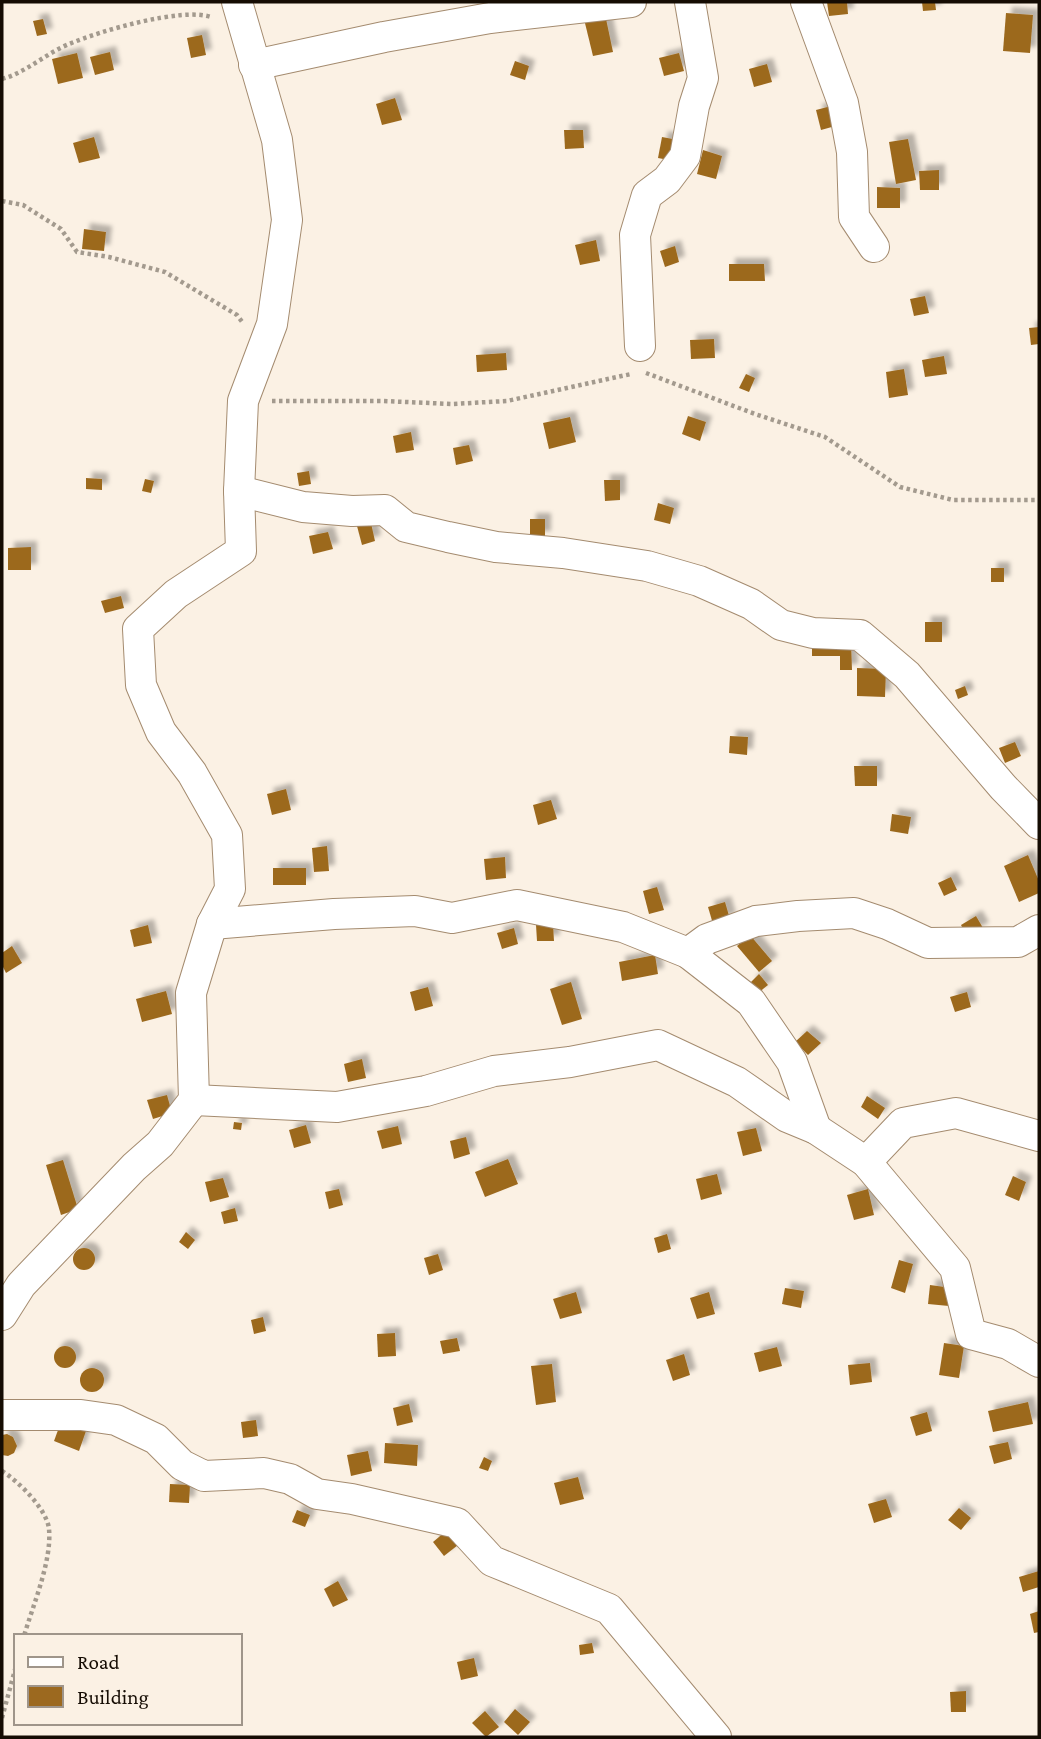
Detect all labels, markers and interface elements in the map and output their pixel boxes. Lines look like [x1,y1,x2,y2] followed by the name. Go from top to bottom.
[14,1634,242,1725] legend
[77,1650,120,1674] text: Road
[77,1685,149,1709] text: Building

